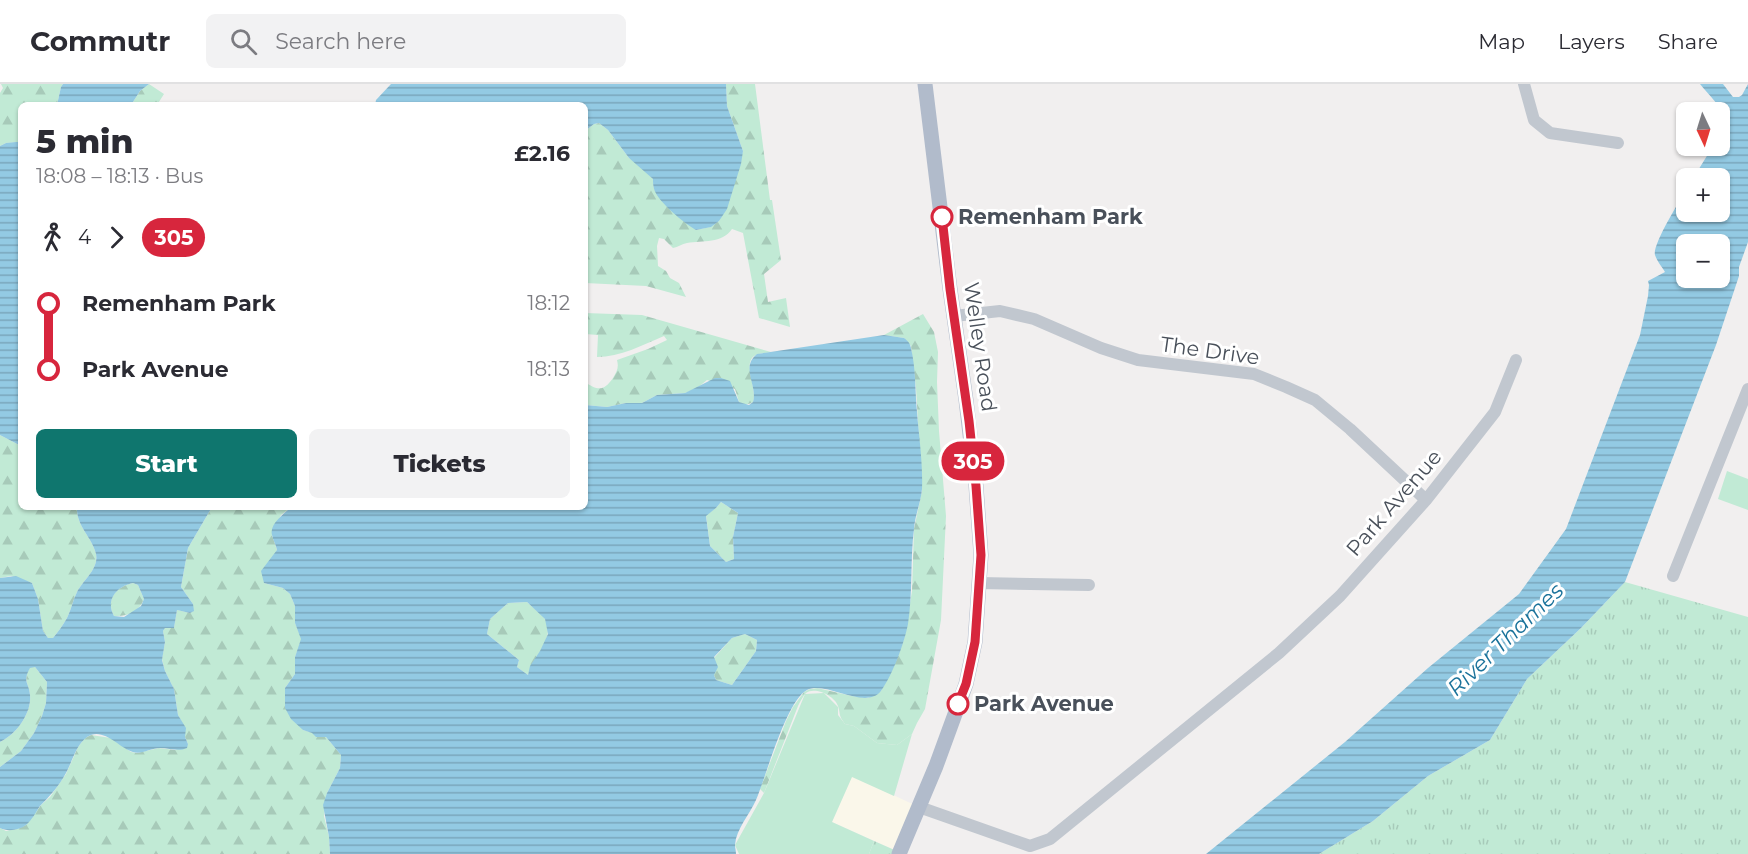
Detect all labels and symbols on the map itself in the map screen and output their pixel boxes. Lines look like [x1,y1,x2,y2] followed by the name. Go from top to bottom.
[1676,102,1730,156] north arrow
[958,204,1143,229] place label: Remenham Park
[931,206,953,228] marker: Remenham Park
[959,281,1002,413] street label: Welley Road
[1159,331,1261,370] street label: The Drive
[938,442,1008,481] line badge: 305
[1341,444,1447,561] street label: Park Avenue
[1442,577,1569,702] water label: River Thames
[974,691,1114,716] place label: Park Avenue
[947,693,969,715] marker: Park Avenue

